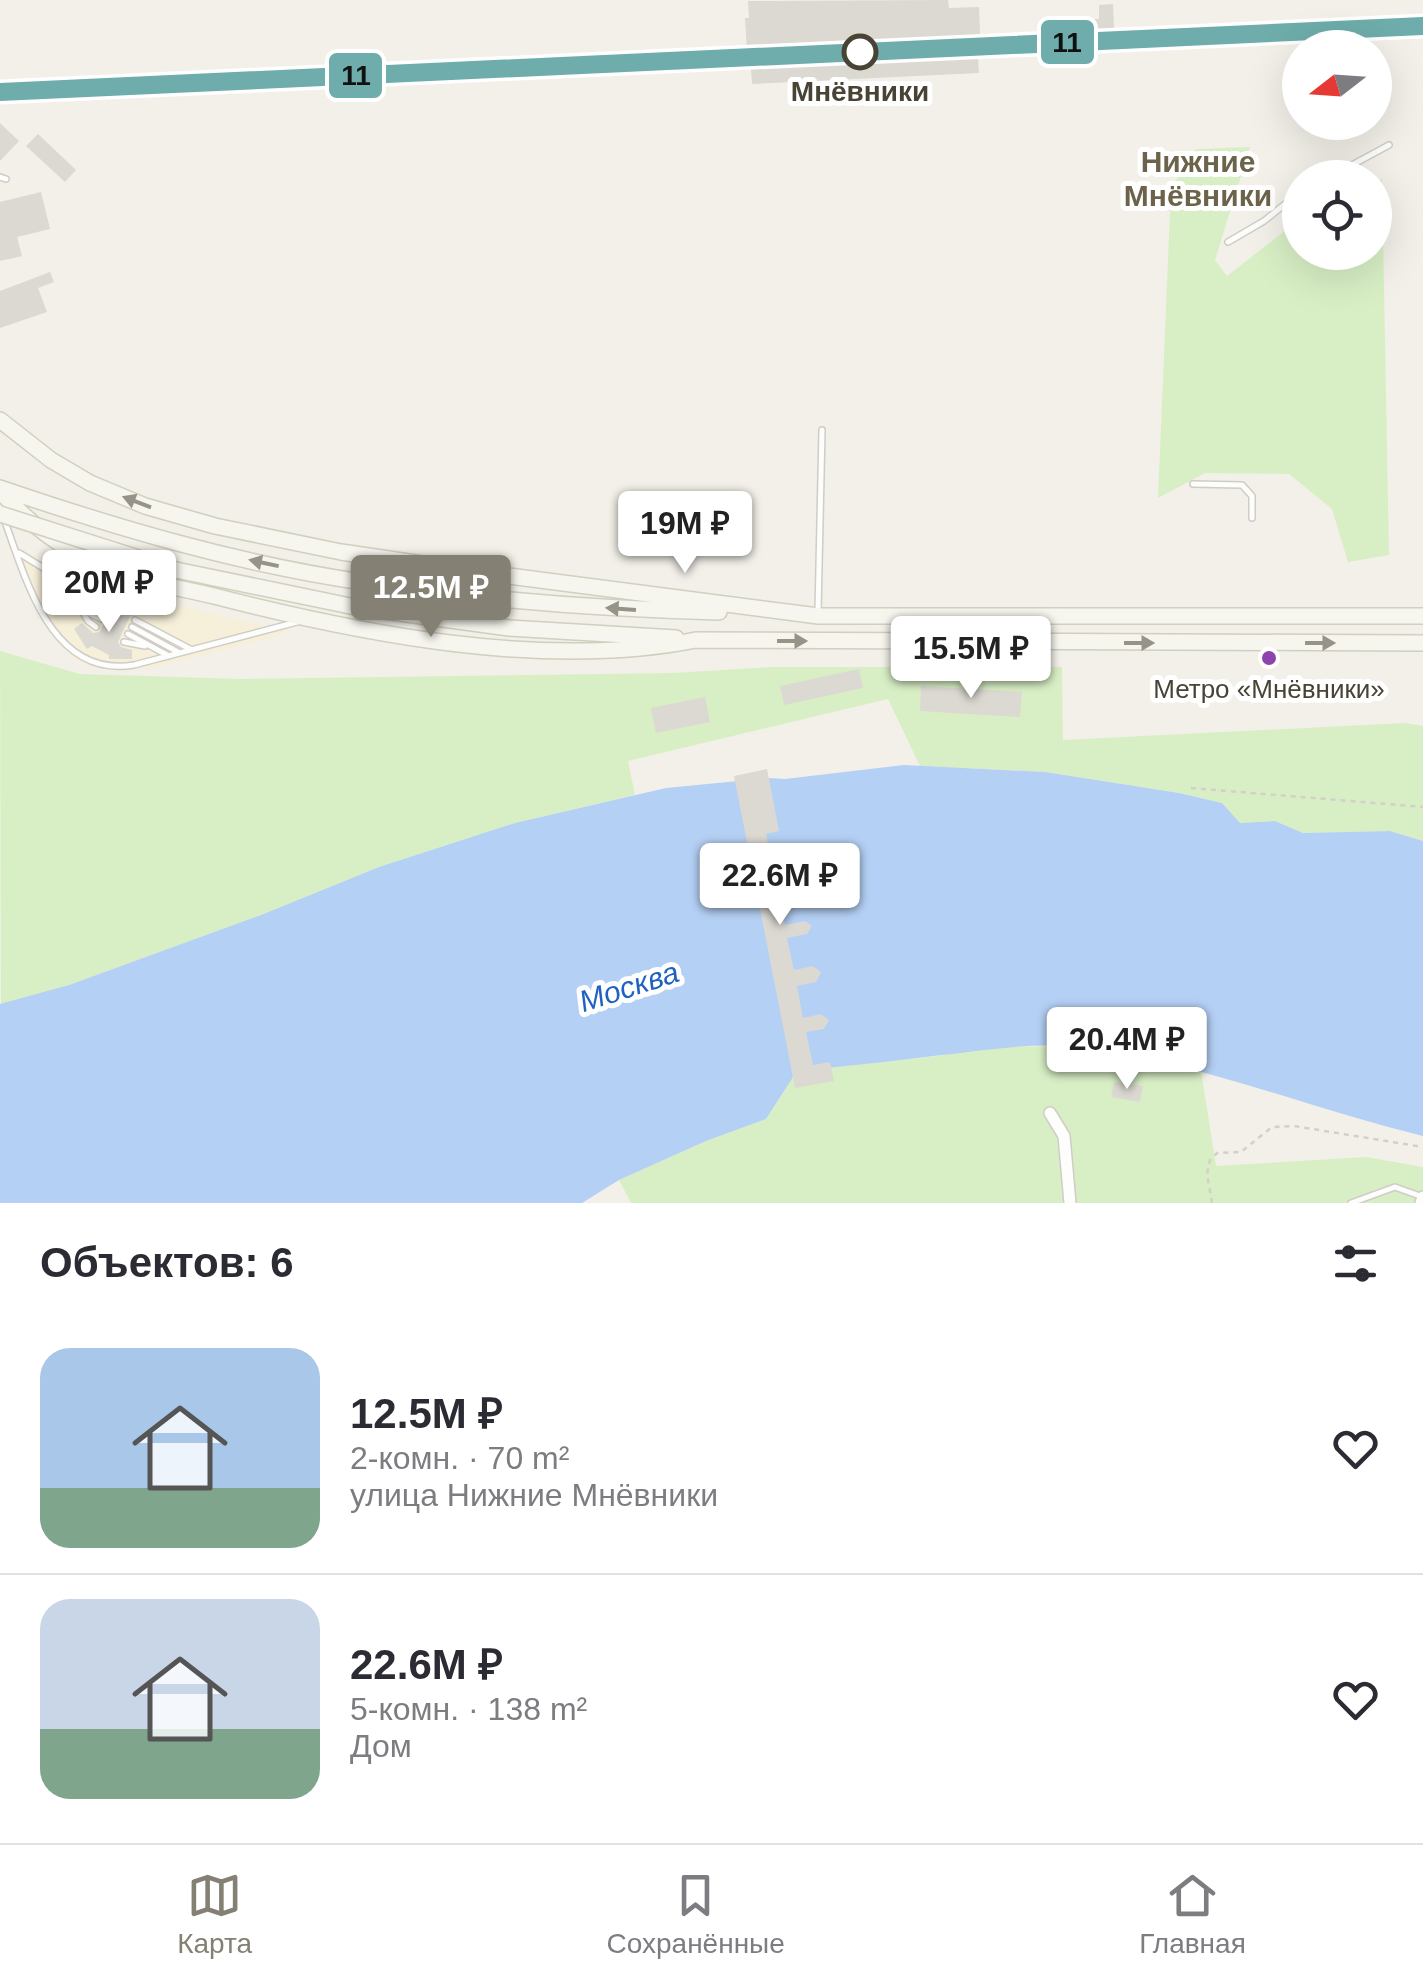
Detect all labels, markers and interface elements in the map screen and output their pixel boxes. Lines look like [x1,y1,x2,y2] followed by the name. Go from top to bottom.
[1039,18,1096,66] line badge: 11
[1052,27,1082,58] text: 11
[1282,30,1392,140] north arrow
[1282,30,1392,270] map controls
[843,35,877,69] marker: Мнёвники
[327,51,384,100] line badge: 11
[341,60,371,91] text: 11
[791,76,929,107] place label: Мнёвники
[1124,145,1272,212] district label: Нижние Мнёвники
[1282,160,1392,270] button: locate
[615,491,755,576] pin: 19M ₽
[121,493,151,509] one-way arrow
[640,505,730,541] text: 19M ₽
[39,550,179,635] pin: 20M ₽
[248,554,279,570] one-way arrow
[339,555,523,640] pin: 12.5M ₽
[64,564,154,600] text: 20M ₽
[373,569,489,605] text: 12.5M ₽
[604,601,636,617] one-way arrow
[879,616,1063,701] pin: 15.5M ₽
[913,630,1029,666] text: 15.5M ₽
[777,633,809,649] one-way arrow
[1123,635,1155,651] one-way arrow
[1304,635,1336,651] one-way arrow
[1259,648,1279,668] marker: Метро «Мнёвники»
[1153,674,1385,704] place label: Метро «Мнёвники»
[688,843,872,928] pin: 22.6M ₽
[722,857,838,893] text: 22.6M ₽
[575,955,683,1018] water label: Москва
[1035,1007,1219,1092] pin: 20.4M ₽
[1069,1021,1185,1057] text: 20.4M ₽
[1328,1236,1383,1291] icon: filters
[40,1239,294,1286] text: Объектов: 6
[120,1388,240,1508] icon: home
[350,1390,503,1437] text: 12.5M ₽
[1328,1421,1383,1476] icon: heart
[350,1440,569,1476] text: 2-комн. · 70 m²
[350,1477,718,1513] text: улица Нижние Мнёвники
[120,1639,240,1759] icon: home
[350,1641,503,1688] text: 22.6M ₽
[1328,1672,1383,1727] icon: heart
[350,1691,587,1727] text: 5-комн. · 138 m²
[350,1728,412,1764] text: Дом
[177,1868,252,1960] tab: Карта
[607,1868,785,1960] tab: Сохранённые
[1139,1868,1246,1960] tab: Главная

